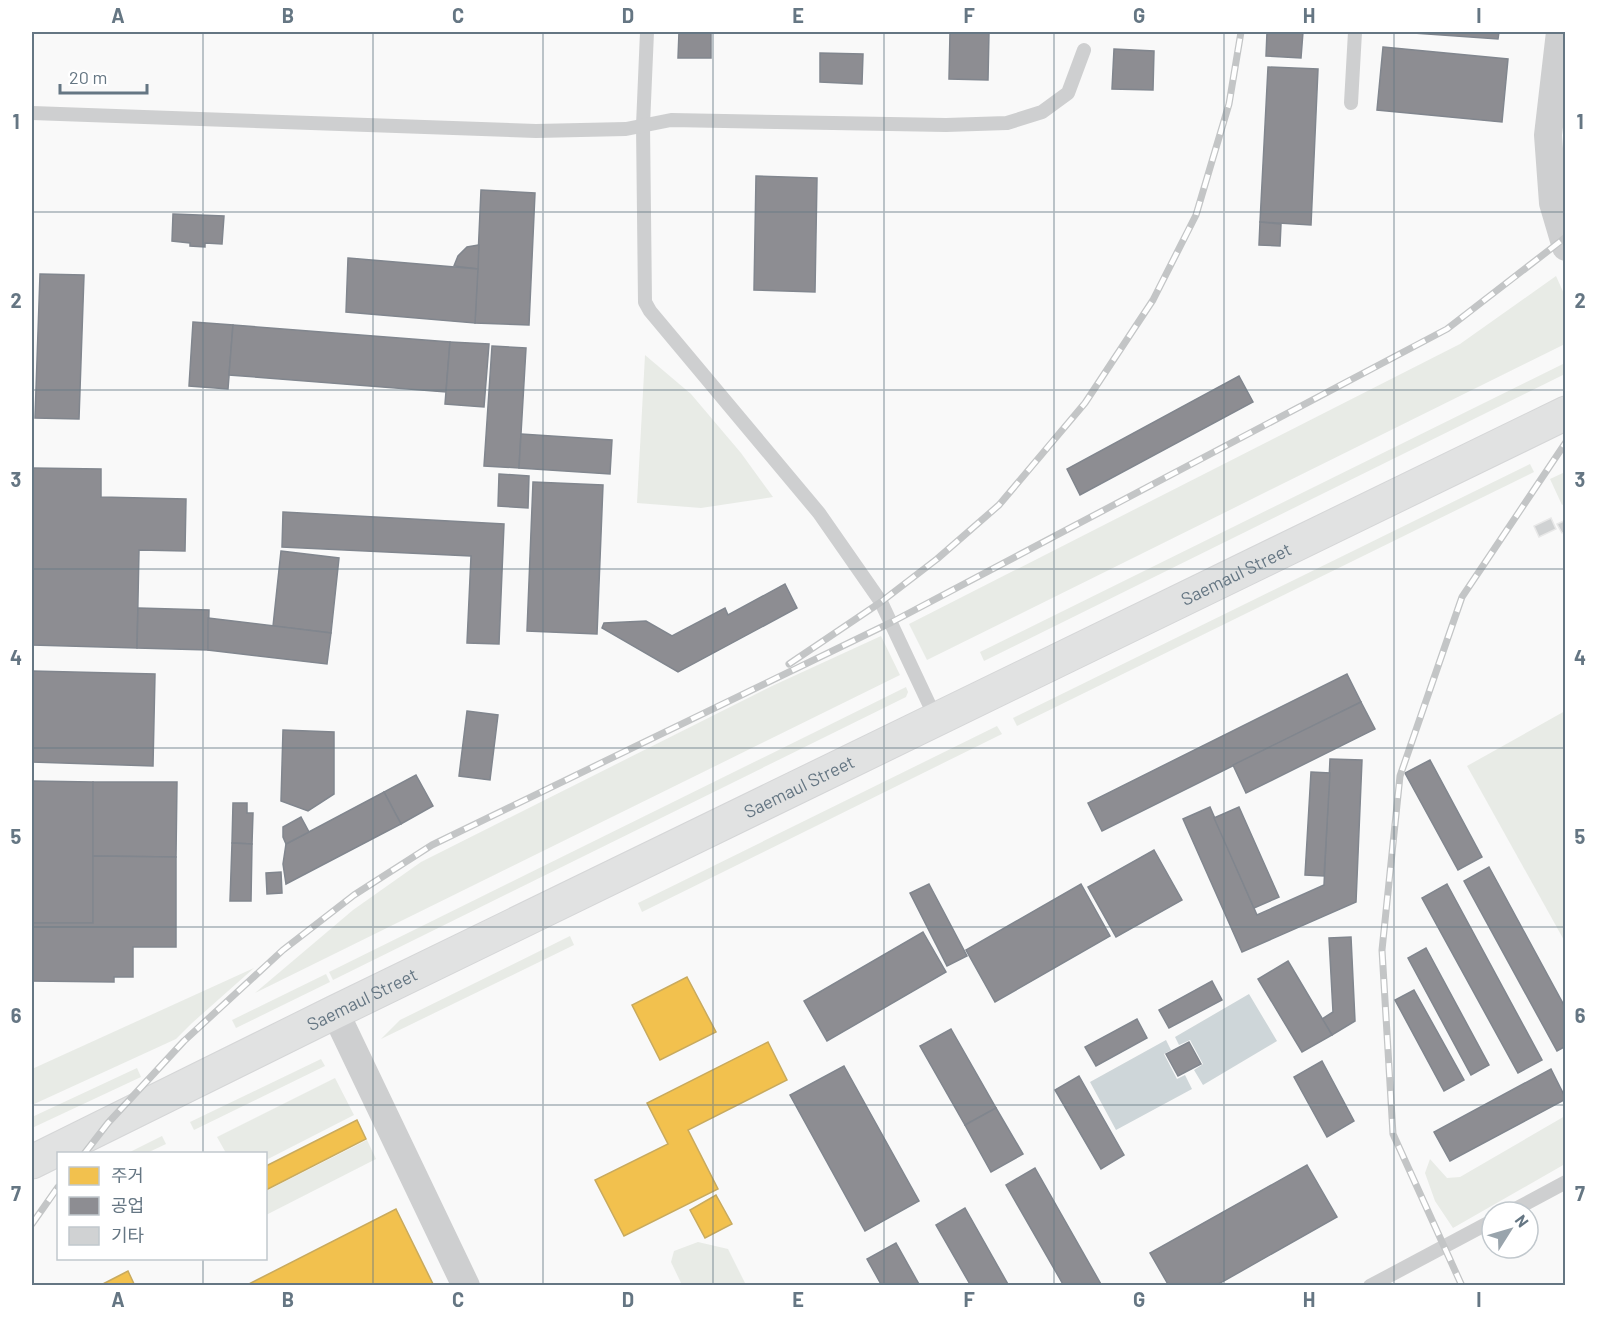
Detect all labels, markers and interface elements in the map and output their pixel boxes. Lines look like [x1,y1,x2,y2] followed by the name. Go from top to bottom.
[111,3,125,27] text: A
[282,3,294,27] text: B
[452,3,464,27] text: C
[622,3,634,27] text: D
[792,3,804,27] text: E
[963,3,975,27] text: F
[1133,3,1145,27] text: G
[1303,3,1315,27] text: H
[1476,3,1482,27] text: I
[60,57,147,95] scale bar
[69,66,107,88] text: 20 m
[12,109,20,133] text: 1
[1576,109,1584,133] text: 1
[10,288,22,312] text: 2
[1574,288,1586,312] text: 2
[11,467,21,491] text: 3
[1575,467,1585,491] text: 3
[1177,537,1295,610] street label: Saemaul Street
[10,645,22,669] text: 4
[1574,645,1586,669] text: 4
[740,750,858,822] street label: Saemaul Street
[11,824,22,848] text: 5
[1575,824,1586,848] text: 5
[303,963,421,1035] street label: Saemaul Street
[11,1003,22,1027] text: 6
[1575,1003,1586,1027] text: 6
[57,1152,267,1260] legend
[111,1164,144,1186] text: 주거
[11,1181,21,1205] text: 7
[1575,1181,1585,1205] text: 7
[111,1194,144,1216] text: 공업
[1480,1200,1540,1260] north arrow
[1512,1211,1533,1231] text: N
[111,1224,145,1246] text: 기타
[111,1287,125,1311] text: A
[282,1287,294,1311] text: B
[452,1287,464,1311] text: C
[622,1287,634,1311] text: D
[792,1287,804,1311] text: E
[963,1287,975,1311] text: F
[1133,1287,1145,1311] text: G
[1303,1287,1315,1311] text: H
[1476,1287,1482,1311] text: I

